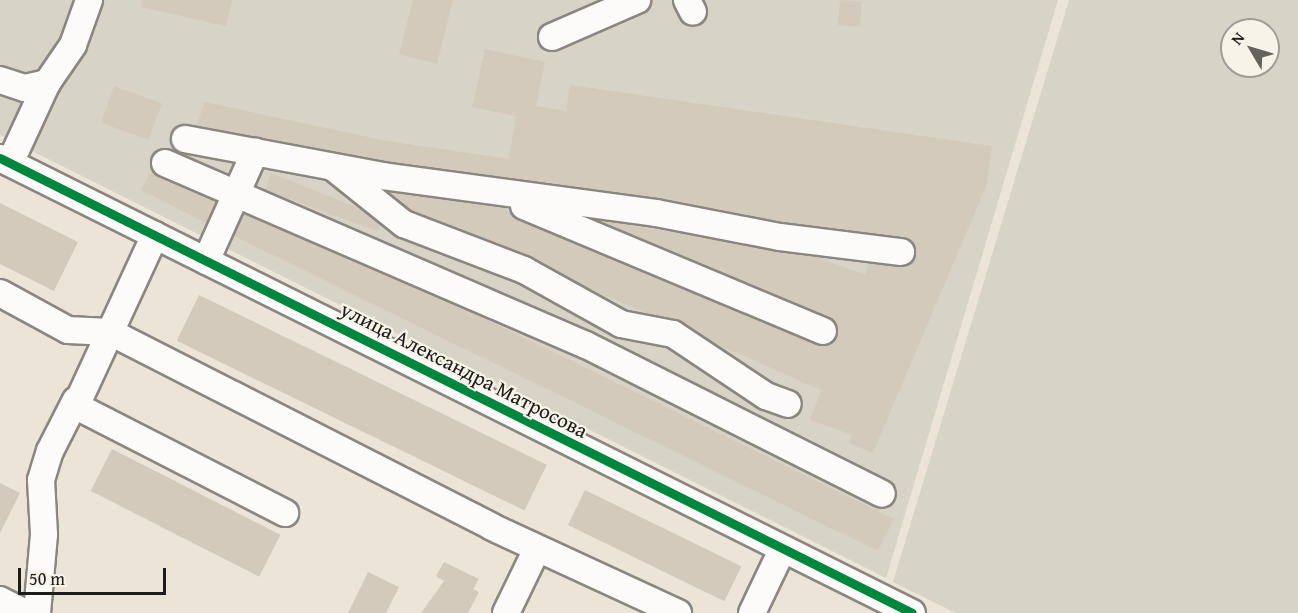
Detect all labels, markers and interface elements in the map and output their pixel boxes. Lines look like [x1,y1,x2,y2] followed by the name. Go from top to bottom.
[1220,18,1280,78] north arrow
[1225,27,1250,50] text: N
[336,297,592,443] street label: улица Александра Матросова
[21,556,170,594] scale bar
[29,565,65,592] text: 50 m

